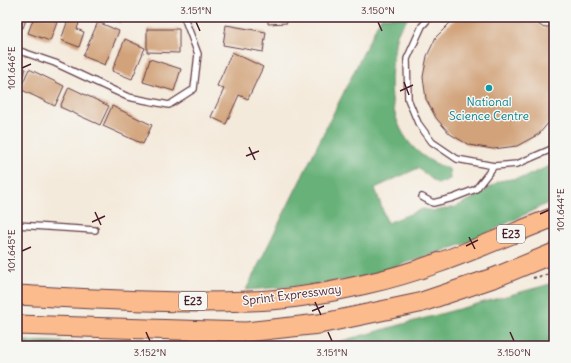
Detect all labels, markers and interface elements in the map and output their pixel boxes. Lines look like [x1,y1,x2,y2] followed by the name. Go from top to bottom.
[180,4,212,17] text: 3.151°N
[361,4,395,17] text: 3.150°N
[5,46,18,90] text: 101.646°E
[484,83,494,93] marker: National Science Centre
[449,94,529,123] place label: National Science Centre
[554,188,567,232] text: 101.644°E
[497,225,525,243] road number: E23
[5,229,18,273] text: 101.645°E
[242,281,342,308] street label: Sprint Expressway
[179,292,207,310] road number: E23
[134,346,166,359] text: 3.152°N
[316,346,348,359] text: 3.151°N
[497,346,531,359] text: 3.150°N

